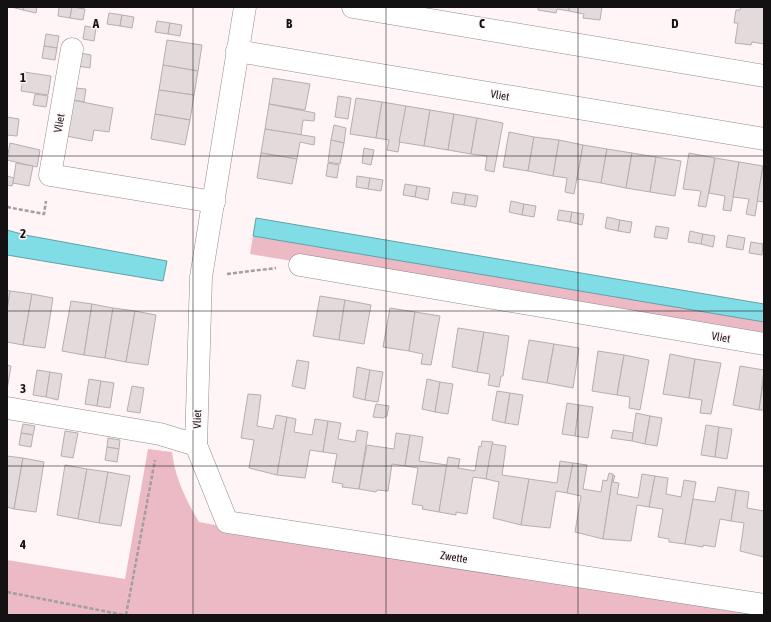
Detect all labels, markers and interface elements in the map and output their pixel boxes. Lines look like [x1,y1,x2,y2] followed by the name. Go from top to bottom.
[92,16,100,31] text: A
[286,16,293,31] text: B
[479,16,485,31] text: C
[671,16,679,31] text: D
[20,70,26,85] text: 1
[490,87,510,103] street label: Vliet
[51,113,67,133] street label: Vliet
[20,226,26,241] text: 2
[711,329,731,345] street label: Vliet
[20,381,26,396] text: 3
[191,409,203,429] street label: Vliet
[19,537,26,552] text: 4
[439,549,469,565] street label: Zwette

